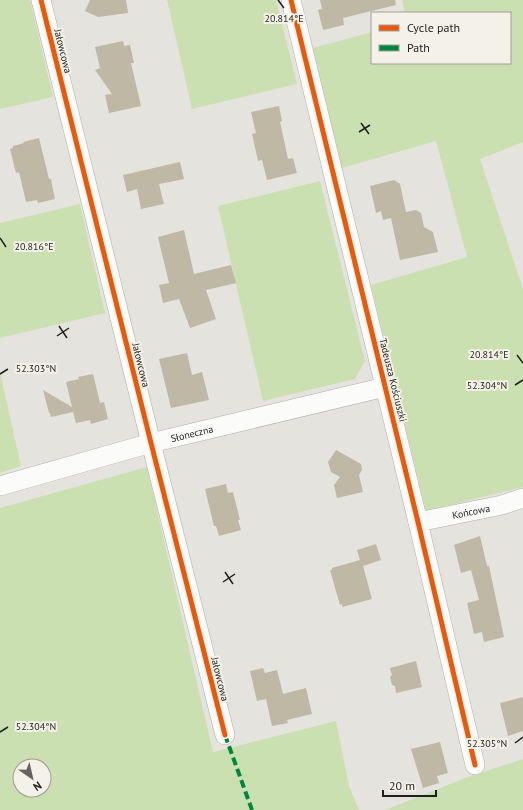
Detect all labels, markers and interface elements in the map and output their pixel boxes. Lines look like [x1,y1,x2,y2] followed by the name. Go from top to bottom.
[265,12,304,25] text: 20.814°E
[371,12,511,64] legend
[407,20,460,35] text: Cycle path
[51,27,75,74] street label: Jałowcowa
[407,40,430,55] text: Path
[15,240,54,253] text: 20.816°E
[376,337,410,423] street label: Tadeusza Kościuszki
[129,341,153,388] street label: Jałowcowa
[470,348,509,361] text: 20.814°E
[16,362,56,375] text: 52.303°N
[467,379,507,392] text: 52.304°N
[169,422,214,445] street label: Słoneczna
[451,501,491,521] street label: Końcowa
[208,655,232,702] street label: Jałowcowa
[16,720,56,733] text: 52.304°N
[467,737,507,750] text: 52.305°N
[12,758,52,798] north arrow
[383,772,436,798] scale bar
[31,778,45,794] text: N
[389,778,415,793] text: 20 m

